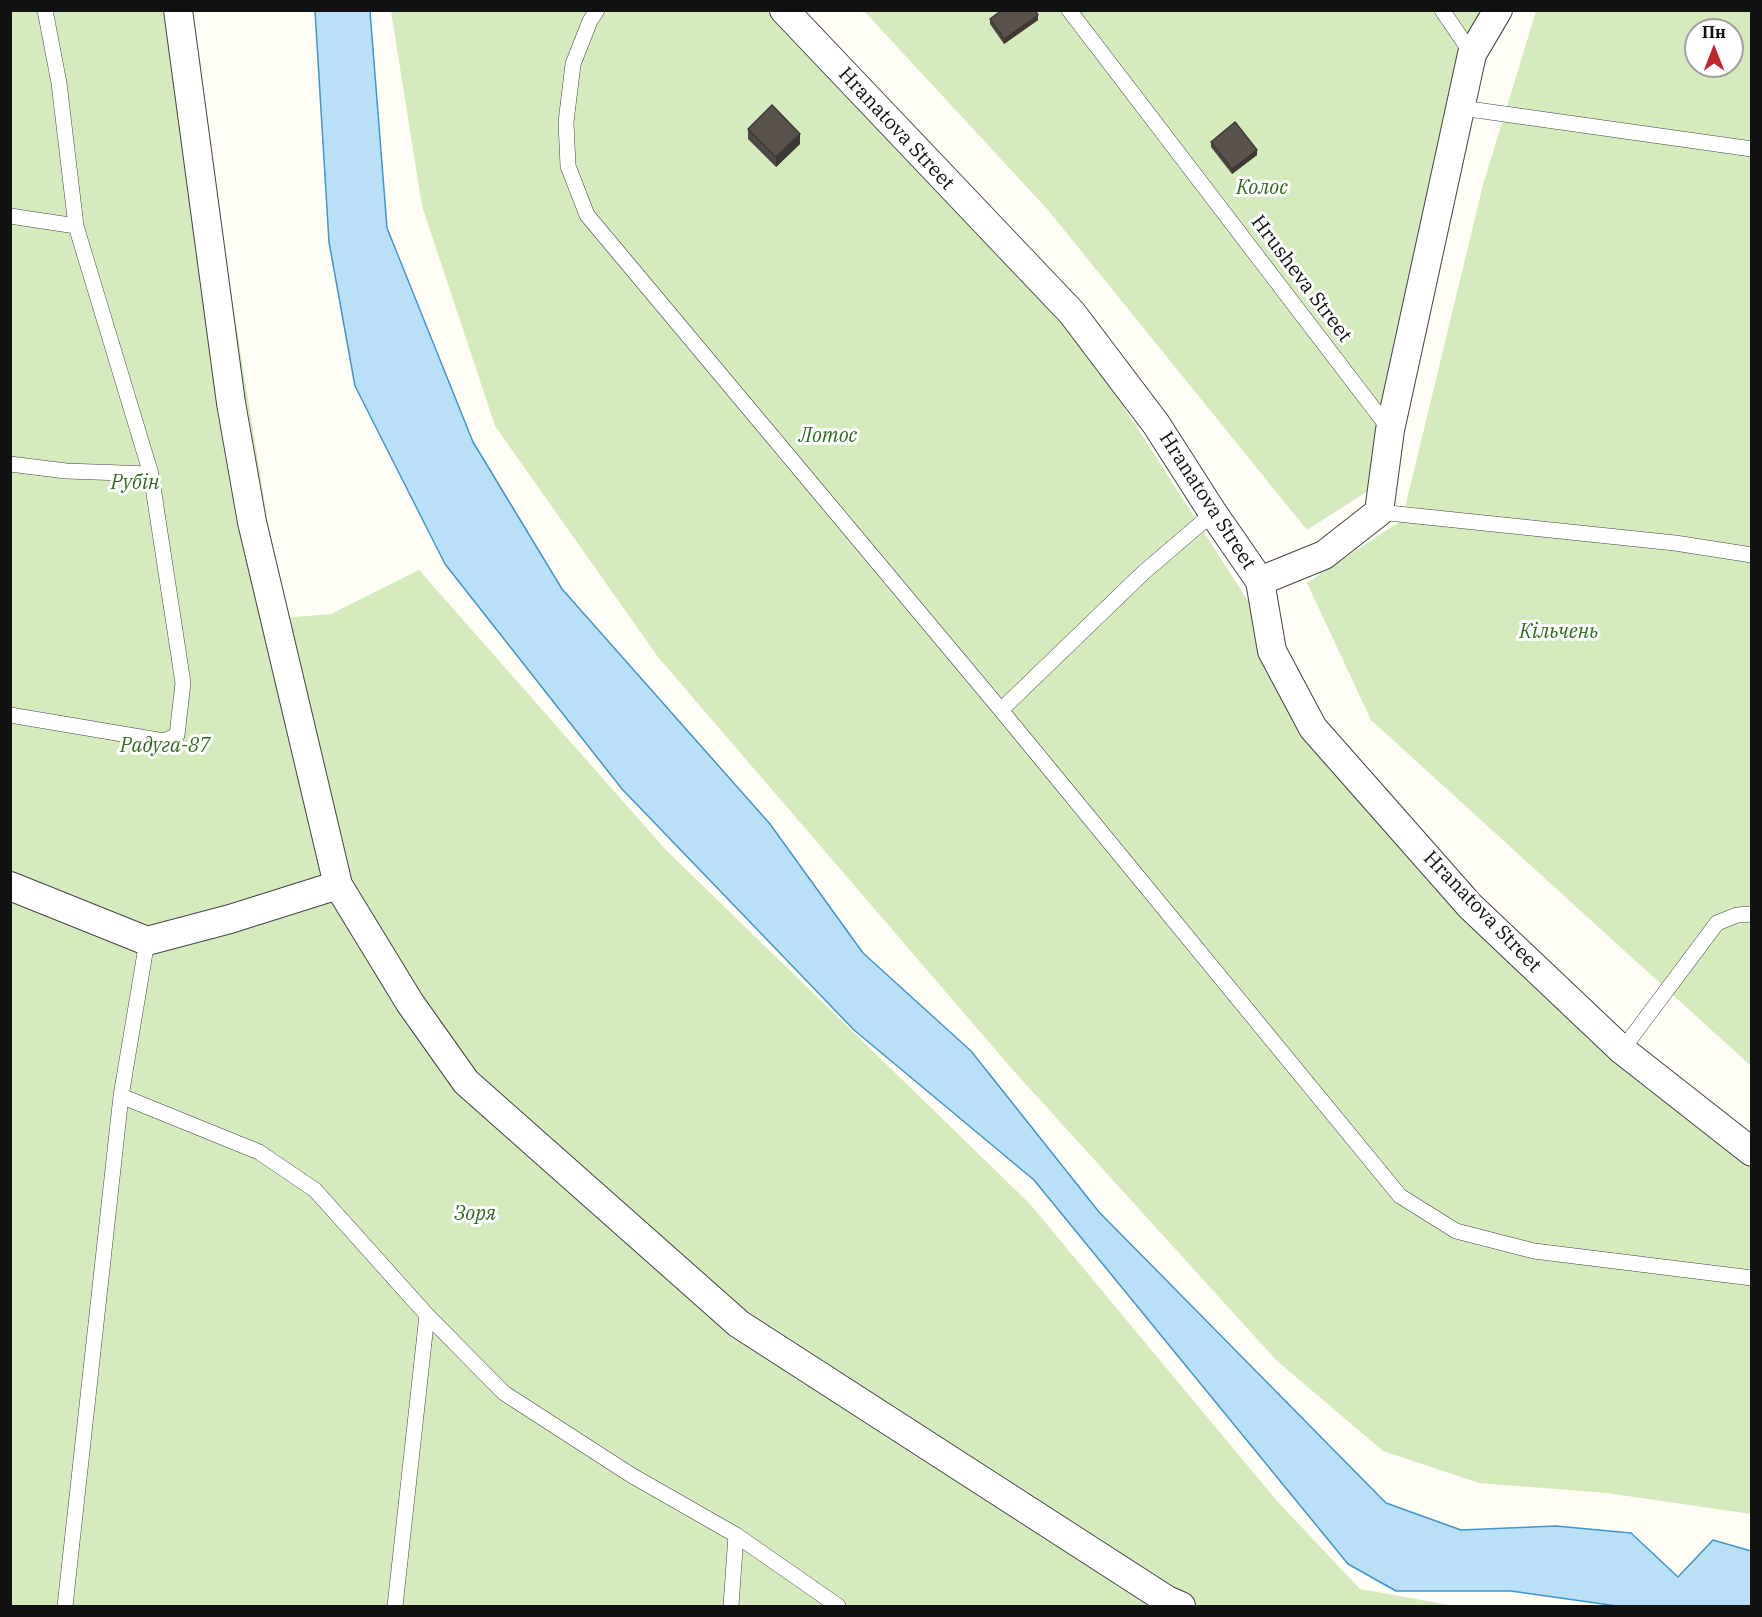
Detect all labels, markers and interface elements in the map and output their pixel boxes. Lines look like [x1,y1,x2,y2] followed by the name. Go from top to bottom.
[1684,18,1744,78] north arrow
[1702,22,1726,42] text: Пн
[833,63,959,195] street label: Hranatova Street
[1236,176,1288,200] park label: Колос
[1246,211,1356,347] street label: Hrusheva Street
[799,424,857,448] park label: Лотос
[1154,428,1260,574] street label: Hranatova Street
[111,471,159,495] park label: Рубін
[1519,620,1599,644] park label: Кільчень
[120,734,210,758] park label: Радуга-87
[1418,846,1546,978] street label: Hranatova Street
[454,1202,496,1226] park label: Зоря

